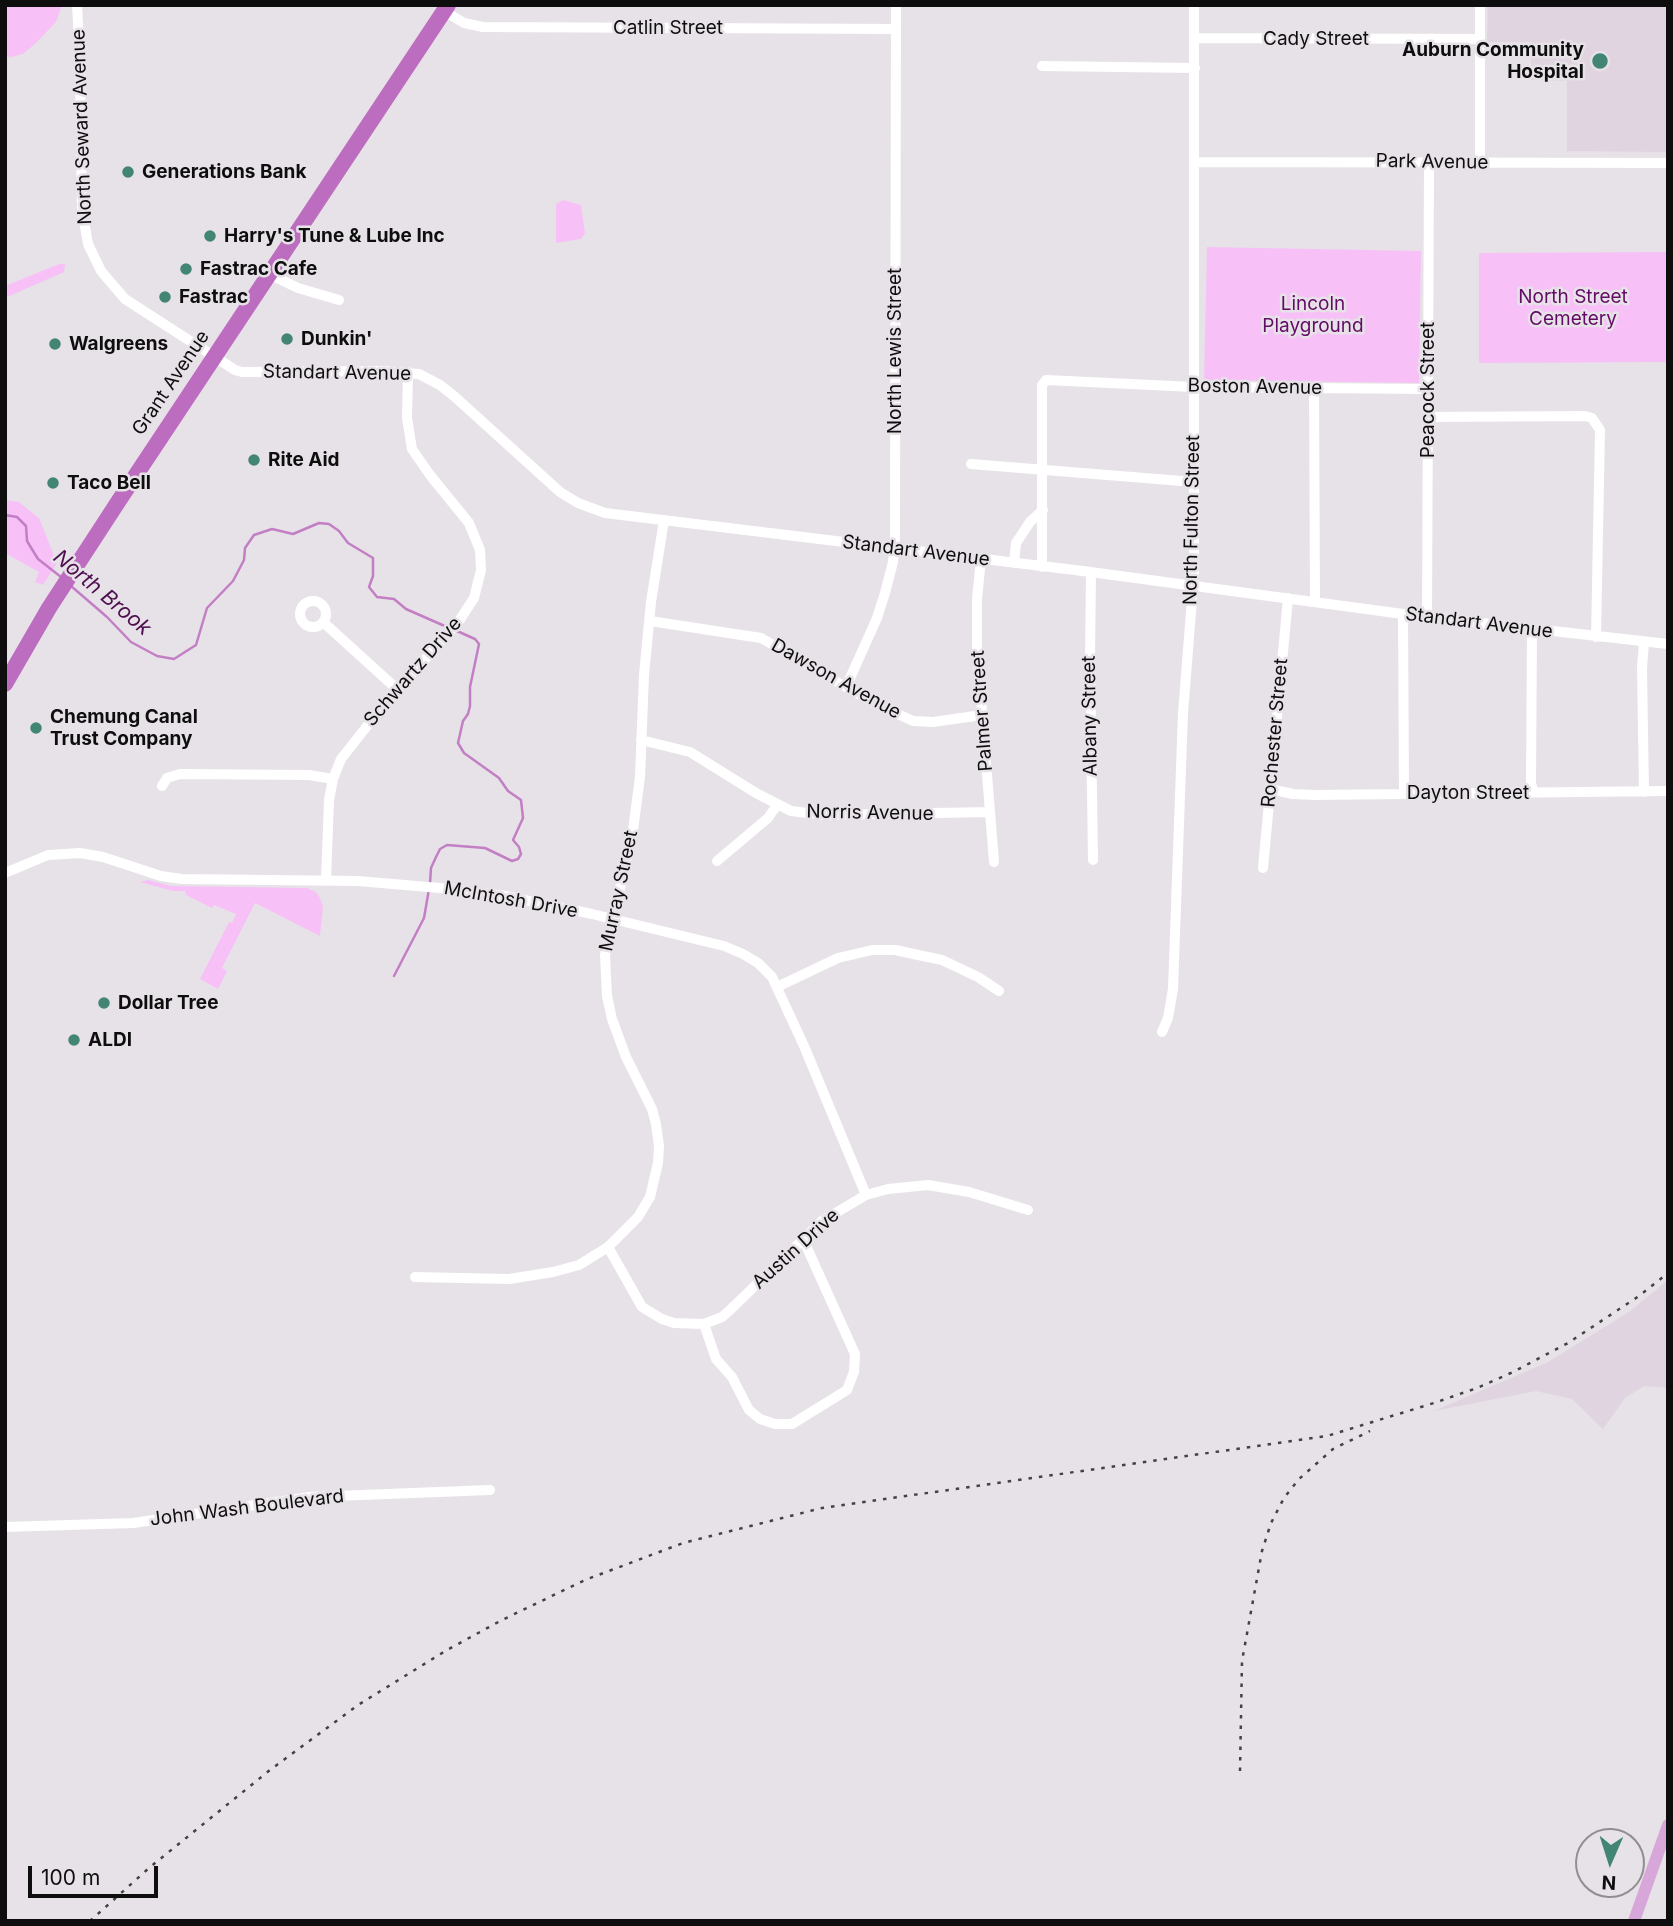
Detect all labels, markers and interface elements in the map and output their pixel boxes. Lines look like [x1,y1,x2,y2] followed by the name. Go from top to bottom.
[613,17,723,39] street label: Catlin Street
[1263,28,1369,50] street label: Cady Street
[67,29,97,225] street label: North Seward Avenue
[1402,39,1584,83] place label: Auburn Community Hospital
[1590,51,1610,71] marker: Auburn Community Hospital
[1375,150,1489,174] street label: Park Avenue
[142,161,306,183] place label: Generations Bank
[120,164,136,180] marker: Generations Bank
[224,225,445,247] place label: Harry's Tune & Lube Inc
[202,228,218,244] marker: Harry's Tune & Lube Inc
[200,258,317,280] place label: Fastrac Cafe
[178,261,194,277] marker: Fastrac Cafe
[884,268,906,434] street label: North Lewis Street
[179,286,248,308] place label: Fastrac
[1518,286,1628,330] park label: North Street Cemetery
[157,289,173,305] marker: Fastrac
[1262,293,1364,337] park label: Lincoln Playground
[1417,322,1439,458] street label: Peacock Street
[128,326,214,440] street label: Grant Avenue
[301,328,372,350] place label: Dunkin'
[279,331,295,347] marker: Dunkin'
[69,333,168,355] place label: Walgreens
[47,336,63,352] marker: Walgreens
[263,360,411,386] street label: Standart Avenue
[1188,374,1322,400] street label: Boston Avenue
[1179,435,1205,605] street label: North Fulton Street
[268,449,340,471] place label: Rite Aid
[246,452,262,468] marker: Rite Aid
[67,472,151,494] place label: Taco Bell
[45,475,61,491] marker: Taco Bell
[841,531,991,571] street label: Standart Avenue
[48,545,156,641] water label: North Brook
[1404,603,1554,643] street label: Standart Avenue
[359,613,467,731] street label: Schwartz Drive
[767,634,905,724] street label: Dawson Avenue
[966,650,998,772] street label: Palmer Street
[1078,655,1102,777] street label: Albany Street
[1257,657,1293,809] street label: Rochester Street
[50,706,198,750] place label: Chemung Canal Trust Company
[28,720,44,736] marker: Chemung Canal Trust Company
[1407,782,1529,804] street label: Dayton Street
[806,800,934,826] street label: Norris Avenue
[595,828,643,954] street label: Murray Street
[442,877,580,923] street label: McIntosh Drive
[118,992,218,1014] place label: Dollar Tree
[96,995,112,1011] marker: Dollar Tree
[88,1029,132,1051] place label: ALDI
[66,1032,82,1048] marker: ALDI
[748,1204,844,1294] street label: Austin Drive
[149,1485,345,1531] street label: John Wash Boulevard
[1575,1828,1645,1898] north arrow
[32,1853,161,1897] scale bar
[41,1865,100,1890] text: 100 m
[1601,1871,1617,1894] text: N

